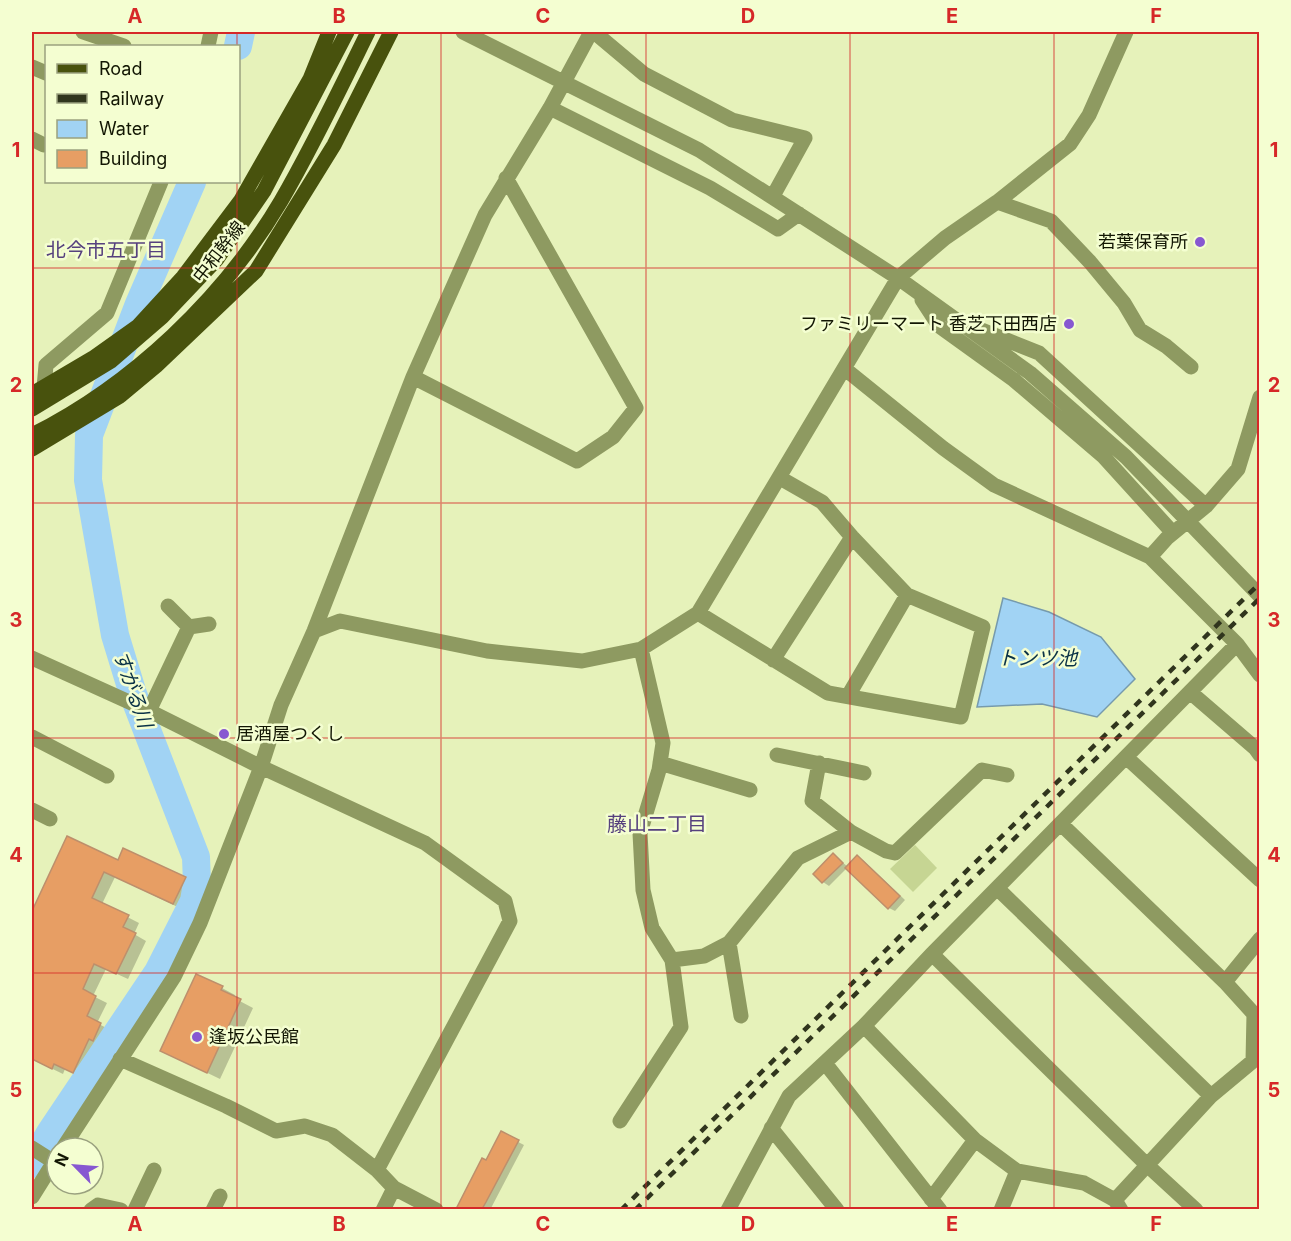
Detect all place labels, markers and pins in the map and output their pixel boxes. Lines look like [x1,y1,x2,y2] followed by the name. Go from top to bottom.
[1098,231,1188,252] place label: 若葉保育所
[1193,235,1207,249] marker: 若葉保育所
[800,313,1057,334] place label: ファミリーマート 香芝下田西店
[1062,317,1076,331] marker: ファミリーマート 香芝下田西店
[236,723,344,744] place label: 居酒屋つくし
[217,727,231,741] marker: 居酒屋つくし
[209,1026,299,1047] place label: 逢坂公民館
[190,1030,204,1044] marker: 逢坂公民館

